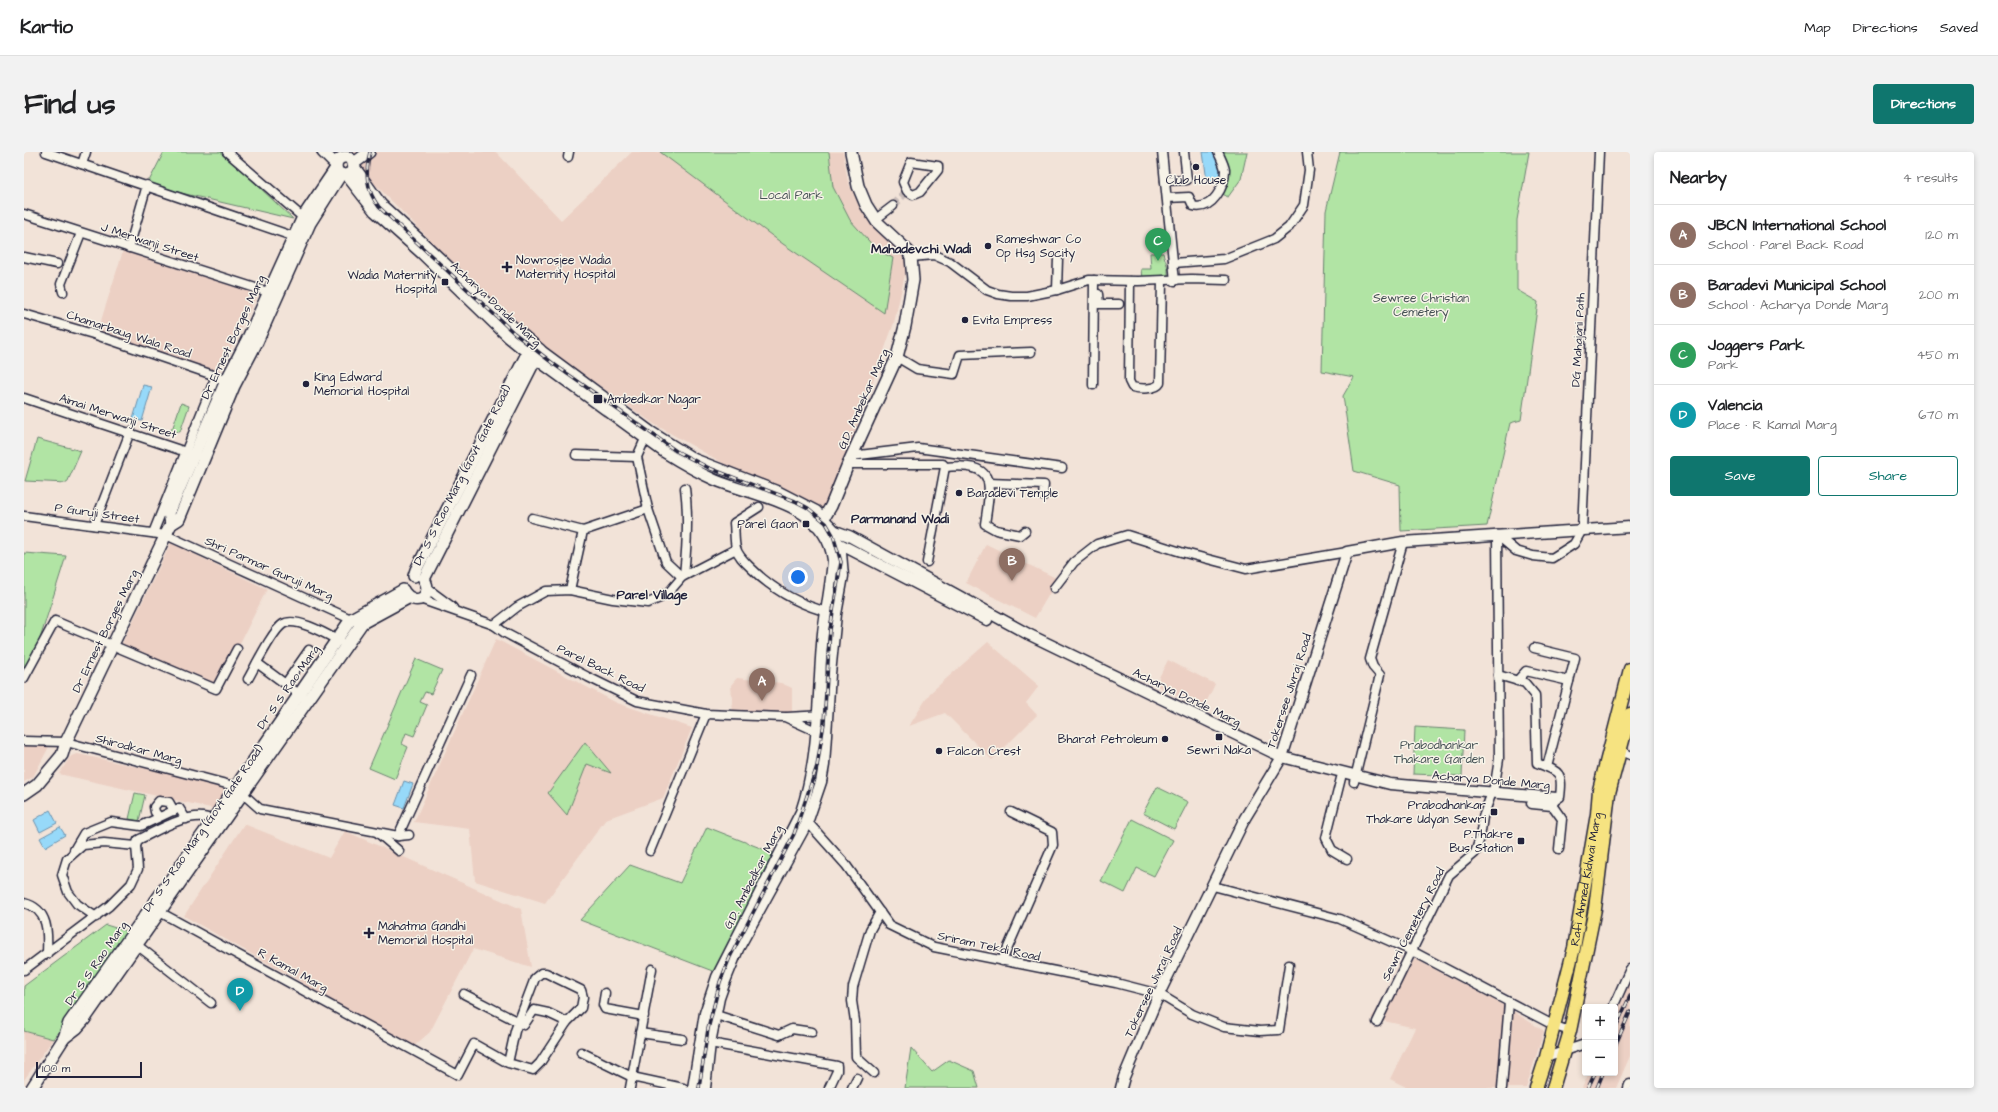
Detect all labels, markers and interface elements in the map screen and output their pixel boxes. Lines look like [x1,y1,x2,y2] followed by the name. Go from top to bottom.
[20,14,73,41] text: Kartio
[1804,18,1831,38] text: Map
[1853,18,1918,38] text: Directions
[1940,18,1978,38] text: Saved
[1873,84,1974,124] button: Directions
[24,85,115,124] text: Find us
[1191,162,1201,172] marker: Club House
[1670,166,1727,190] text: Nearby
[1903,169,1958,187] text: 4 results
[1166,172,1227,189] place label: Club House
[759,187,823,204] park label: Local Park
[1708,215,1886,236] text: JBCN International School
[99,219,201,266] street label: J Merwanji Street
[1679,226,1687,244] text: A
[1925,226,1958,244] text: 120 m
[1145,228,1171,261] pin: C
[996,231,1081,263] place label: Rameshwar Co Op Hsg Socity
[1708,236,1863,254] text: School · Parel Back Road
[871,240,972,258] district label: Mahadevchi Wadi
[983,241,993,251] marker: Rameshwar Co Op Hsg Socity
[516,252,616,284] place label: Nowrosjee Wadia Maternity Hospital
[446,258,545,352] street label: Acharya Donde Marg
[501,261,513,273] marker: Nowrosjee Wadia Maternity Hospital
[347,267,437,298] place label: Wadia Maternity Hospital
[197,272,271,403] street label: Dr Ernest Borges Marg
[1708,275,1886,296] text: Baradevi Municipal School
[440,277,450,287] marker: Wadia Maternity Hospital
[1678,286,1688,304] text: B
[1919,286,1958,304] text: 200 m
[1373,290,1469,322] park label: Sewree Christian Cemetery
[1568,292,1589,388] street label: DG Mahajani Path
[1708,296,1888,314] text: School · Acharya Donde Marg
[64,306,193,364] street label: Chamarbaug Wala Road
[973,312,1052,329] place label: Evita Empress
[960,315,970,325] marker: Evita Empress
[1708,335,1804,356] text: Joggers Park
[834,346,894,453] street label: G.D. Ambekar Marg
[1678,346,1688,364] text: C
[1916,346,1958,364] text: 450 m
[1708,356,1738,374] text: Park
[314,369,409,400] place label: King Edward Memorial Hospital
[301,379,311,389] marker: King Edward Memorial Hospital
[409,382,517,569] street label: Dr S S Rao Marg (Govt Gate Road)
[57,390,179,443] street label: Aimai Merwanji Street
[607,391,701,409] place label: Ambedkar Nagar
[592,393,604,405] marker: Ambedkar Nagar
[1708,395,1762,416] text: Valencia
[1679,406,1687,424] text: D
[1918,406,1958,424] text: 670 m
[1708,416,1837,434] text: Place · R Kamal Marg
[1670,456,1810,496] button: Save
[1818,456,1958,496] button: Share
[967,485,1059,502] place label: Baradevi Temple
[954,488,964,498] marker: Baradevi Temple
[53,499,141,528] street label: P Guruji Street
[851,510,950,528] district label: Parmanand Wadi
[737,516,798,533] place label: Parel Gaon
[801,519,811,529] marker: Parel Gaon
[202,532,336,605] street label: Shri Parmar Guruji Marg
[999,548,1025,581] pin: B
[68,567,144,696] street label: Dr Ernest Borges Marg
[788,567,808,587] your location
[617,586,687,606] district label: Parel Village
[1263,631,1316,751] street label: Tokersee Jivraj Road
[554,640,647,697] street label: Parel Back Road
[253,642,325,733] street label: Dr S S Rao Marg
[1129,664,1244,732] street label: Acharya Donde Marg
[749,668,775,701] pin: A
[94,730,184,770] street label: Shirodkar Marg
[1058,731,1158,748] place label: Bharat Petroleum
[1214,732,1224,742] marker: Sewri Naka
[1160,734,1170,744] marker: Bharat Petroleum
[1394,737,1484,768] park label: Prabodhankar Thakare Garden
[139,741,269,916] street label: Dr S S Rao Marg (Govt Gate Road)
[1187,742,1251,759] place label: Sewri Naka
[947,743,1021,760] place label: Falcon Crest
[934,746,944,756] marker: Falcon Crest
[1431,767,1551,795] street label: Acharya Donde Marg
[1366,797,1486,829] place label: Prabodhankar Thakare Udyan Sewri
[1489,807,1499,817] marker: Prabodhankar Thakare Udyan Sewri
[1566,811,1607,947] street label: Rafi Ahmed Kidwai Marg
[720,822,788,933] street label: G.D. Ambedkar Marg
[1449,826,1513,857] place label: P.Thakre Bus Station
[1516,836,1526,846] marker: P.Thakre Bus Station
[1378,865,1450,984] street label: Sewri Cemetery Road
[61,918,133,1009] street label: Dr S S Rao Marg
[378,918,473,949] place label: Mahatma Gandhi Memorial Hospital
[1120,924,1187,1040] street label: Tokersee Jivraj Road
[363,927,375,939] marker: Mahatma Gandhi Memorial Hospital
[936,927,1042,966] street label: Sriram Tekdi Road
[254,944,331,998] street label: R Kamal Marg
[227,978,253,1011] pin: D
[1582,1004,1618,1076] map controls
[1582,1004,1618,1040] button: +
[1582,1040,1618,1076] button: −
[36,1060,142,1079] scale bar
[42,1061,70,1076] text: 100 m

